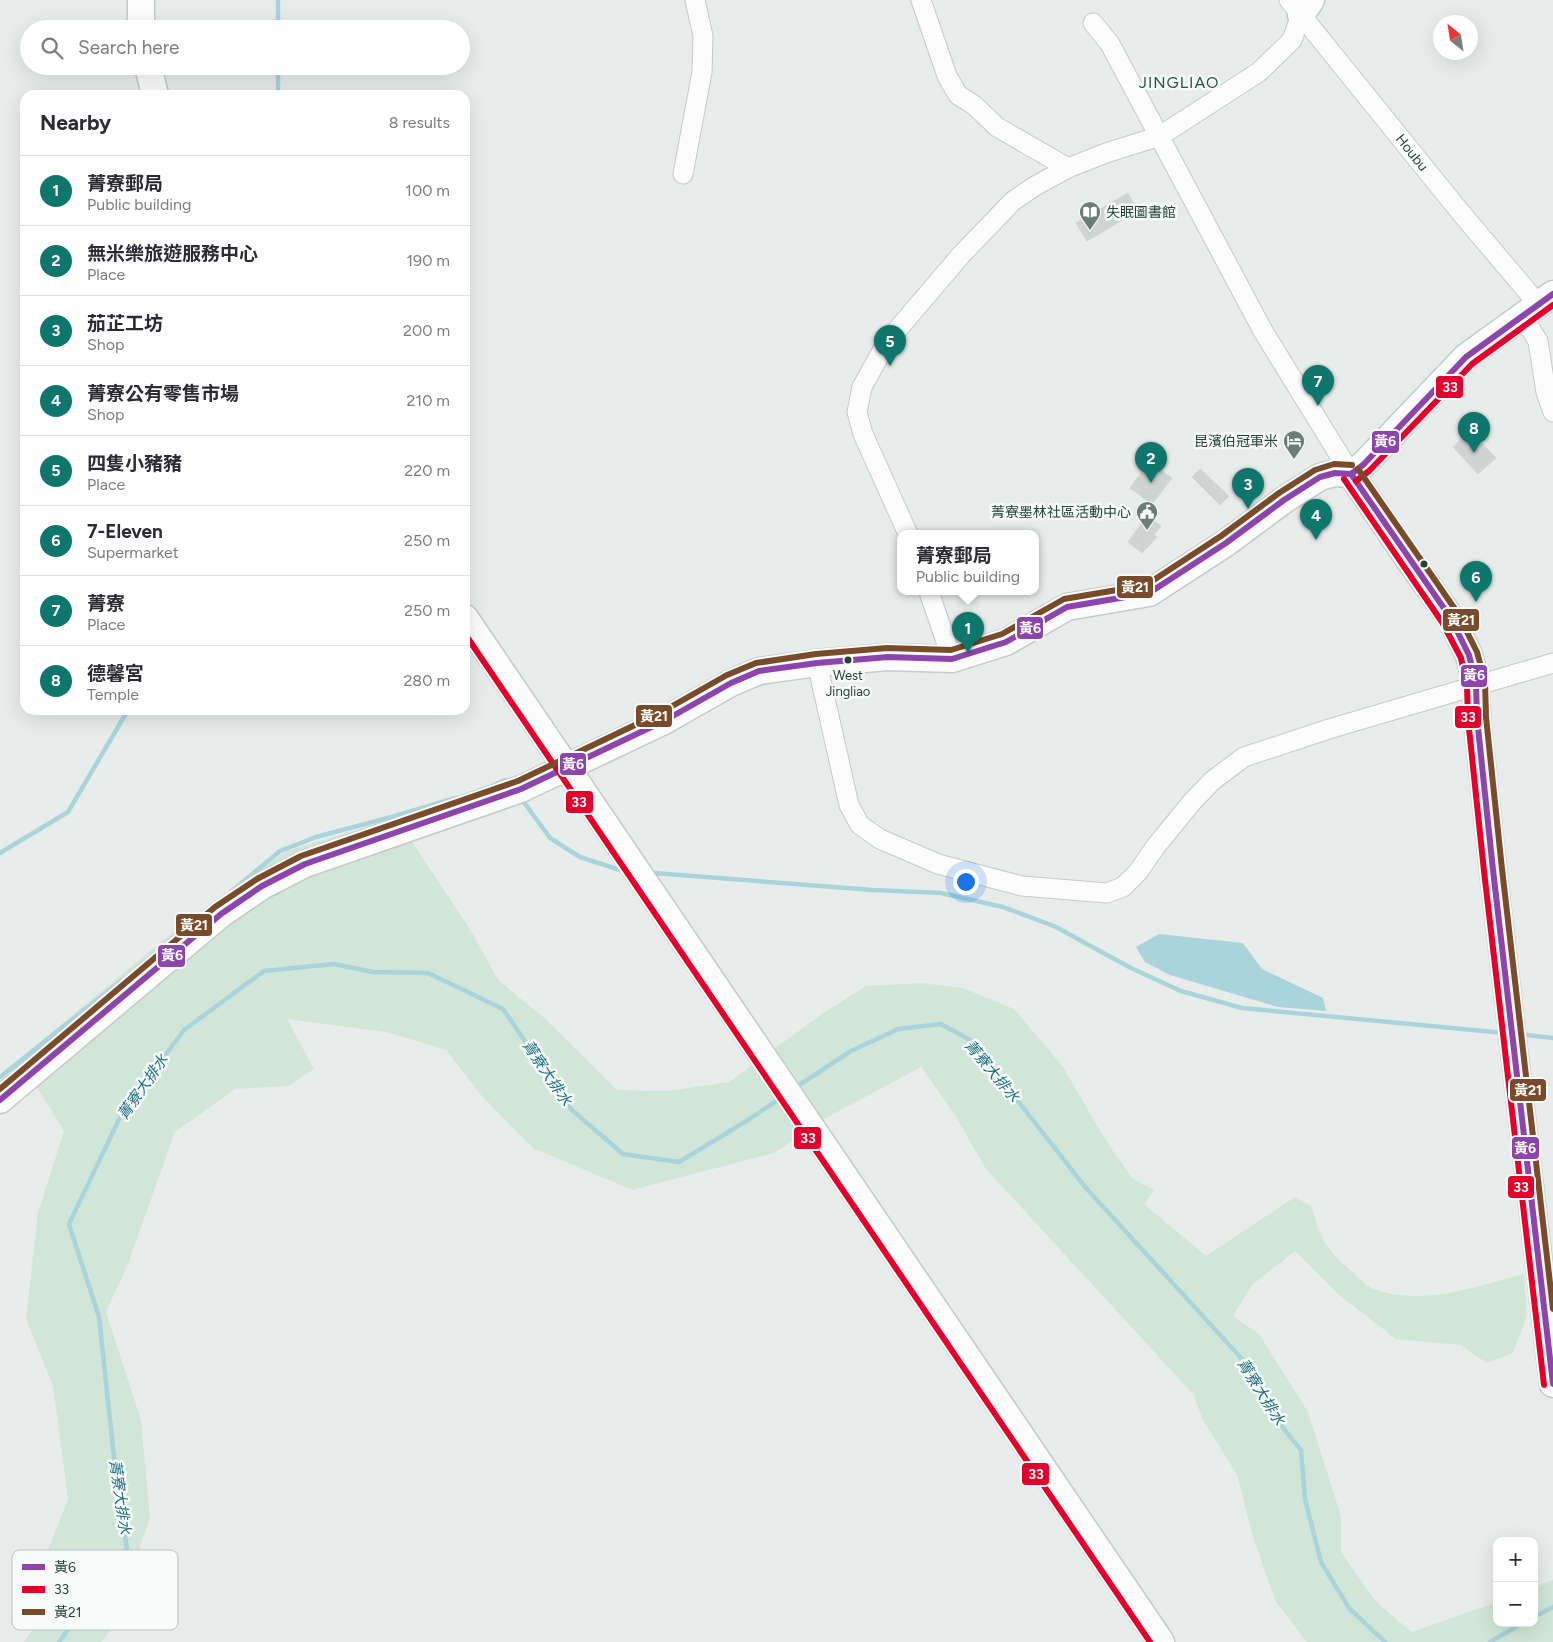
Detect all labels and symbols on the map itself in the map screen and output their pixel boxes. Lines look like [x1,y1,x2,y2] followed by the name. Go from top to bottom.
[1433,15,1478,60] north arrow
[1139,73,1219,92] district label: JINGLIAO
[1392,131,1432,174] street label: Houbu
[1078,200,1102,231] library icon: 失眠圖書館
[1106,204,1176,221] place label: 失眠圖書館
[874,325,906,366] pin: 5
[1302,365,1334,406] pin: 7
[1435,375,1464,399] line badge: 33
[1442,379,1458,396] text: 33
[1458,412,1490,453] pin: 8
[1282,429,1306,460] hotel icon: 昆濱伯冠軍米
[1371,430,1400,454] line badge: 黃6
[1194,433,1278,450] place label: 昆濱伯冠軍米
[1374,433,1396,450] text: 黃6
[1135,442,1167,483] pin: 2
[1232,468,1264,509] pin: 3
[1300,499,1332,540] pin: 4
[1135,500,1159,531] public building icon: 菁寮墨林社區活動中心
[991,504,1131,521] place label: 菁寮墨林社區活動中心
[1419,559,1429,569] unlabelled marker
[1460,561,1492,602] pin: 6
[1116,575,1154,599] line badge: 黃21
[1121,579,1149,596] text: 黃21
[1442,608,1480,632] line badge: 黃21
[952,612,984,653] pin: 1
[1447,612,1475,629] text: 黃21
[1016,616,1044,640] line badge: 黃6
[1019,620,1041,637] text: 黃6
[843,655,853,665] marker: West Jingliao
[1460,664,1488,688] line badge: 黃6
[1463,667,1485,684] text: 黃6
[826,668,870,699] place label: West Jingliao
[635,704,673,728] line badge: 黃21
[1454,705,1482,729] line badge: 33
[640,708,668,725] text: 黃21
[1460,709,1476,726] text: 33
[559,752,587,776] line badge: 黃6
[562,756,584,773] text: 黃6
[565,790,594,814] line badge: 33
[571,794,587,811] text: 33
[953,869,979,895] your location
[175,913,213,937] line badge: 黃21
[180,917,208,934] text: 黃21
[157,944,186,968] line badge: 黃6
[161,947,183,964] text: 黃6
[961,1036,1024,1106] water label: 菁寮大排水
[519,1037,576,1110] water label: 菁寮大排水
[114,1050,172,1123] water label: 菁寮大排水
[1509,1078,1547,1102] line badge: 黃21
[1514,1082,1542,1099] text: 黃21
[793,1126,822,1150] line badge: 33
[800,1130,816,1147] text: 33
[1511,1136,1540,1160] line badge: 黃6
[1514,1140,1536,1157] text: 黃6
[1507,1175,1535,1199] line badge: 33
[1513,1179,1529,1196] text: 33
[1233,1355,1289,1429] water label: 菁寮大排水
[106,1459,134,1536] water label: 菁寮大排水
[1021,1462,1050,1486] line badge: 33
[1028,1466,1044,1483] text: 33
[12,1550,178,1630] legend
[54,1559,76,1576] text: 黃6
[54,1581,69,1598] text: 33
[54,1604,82,1621] text: 黃21

